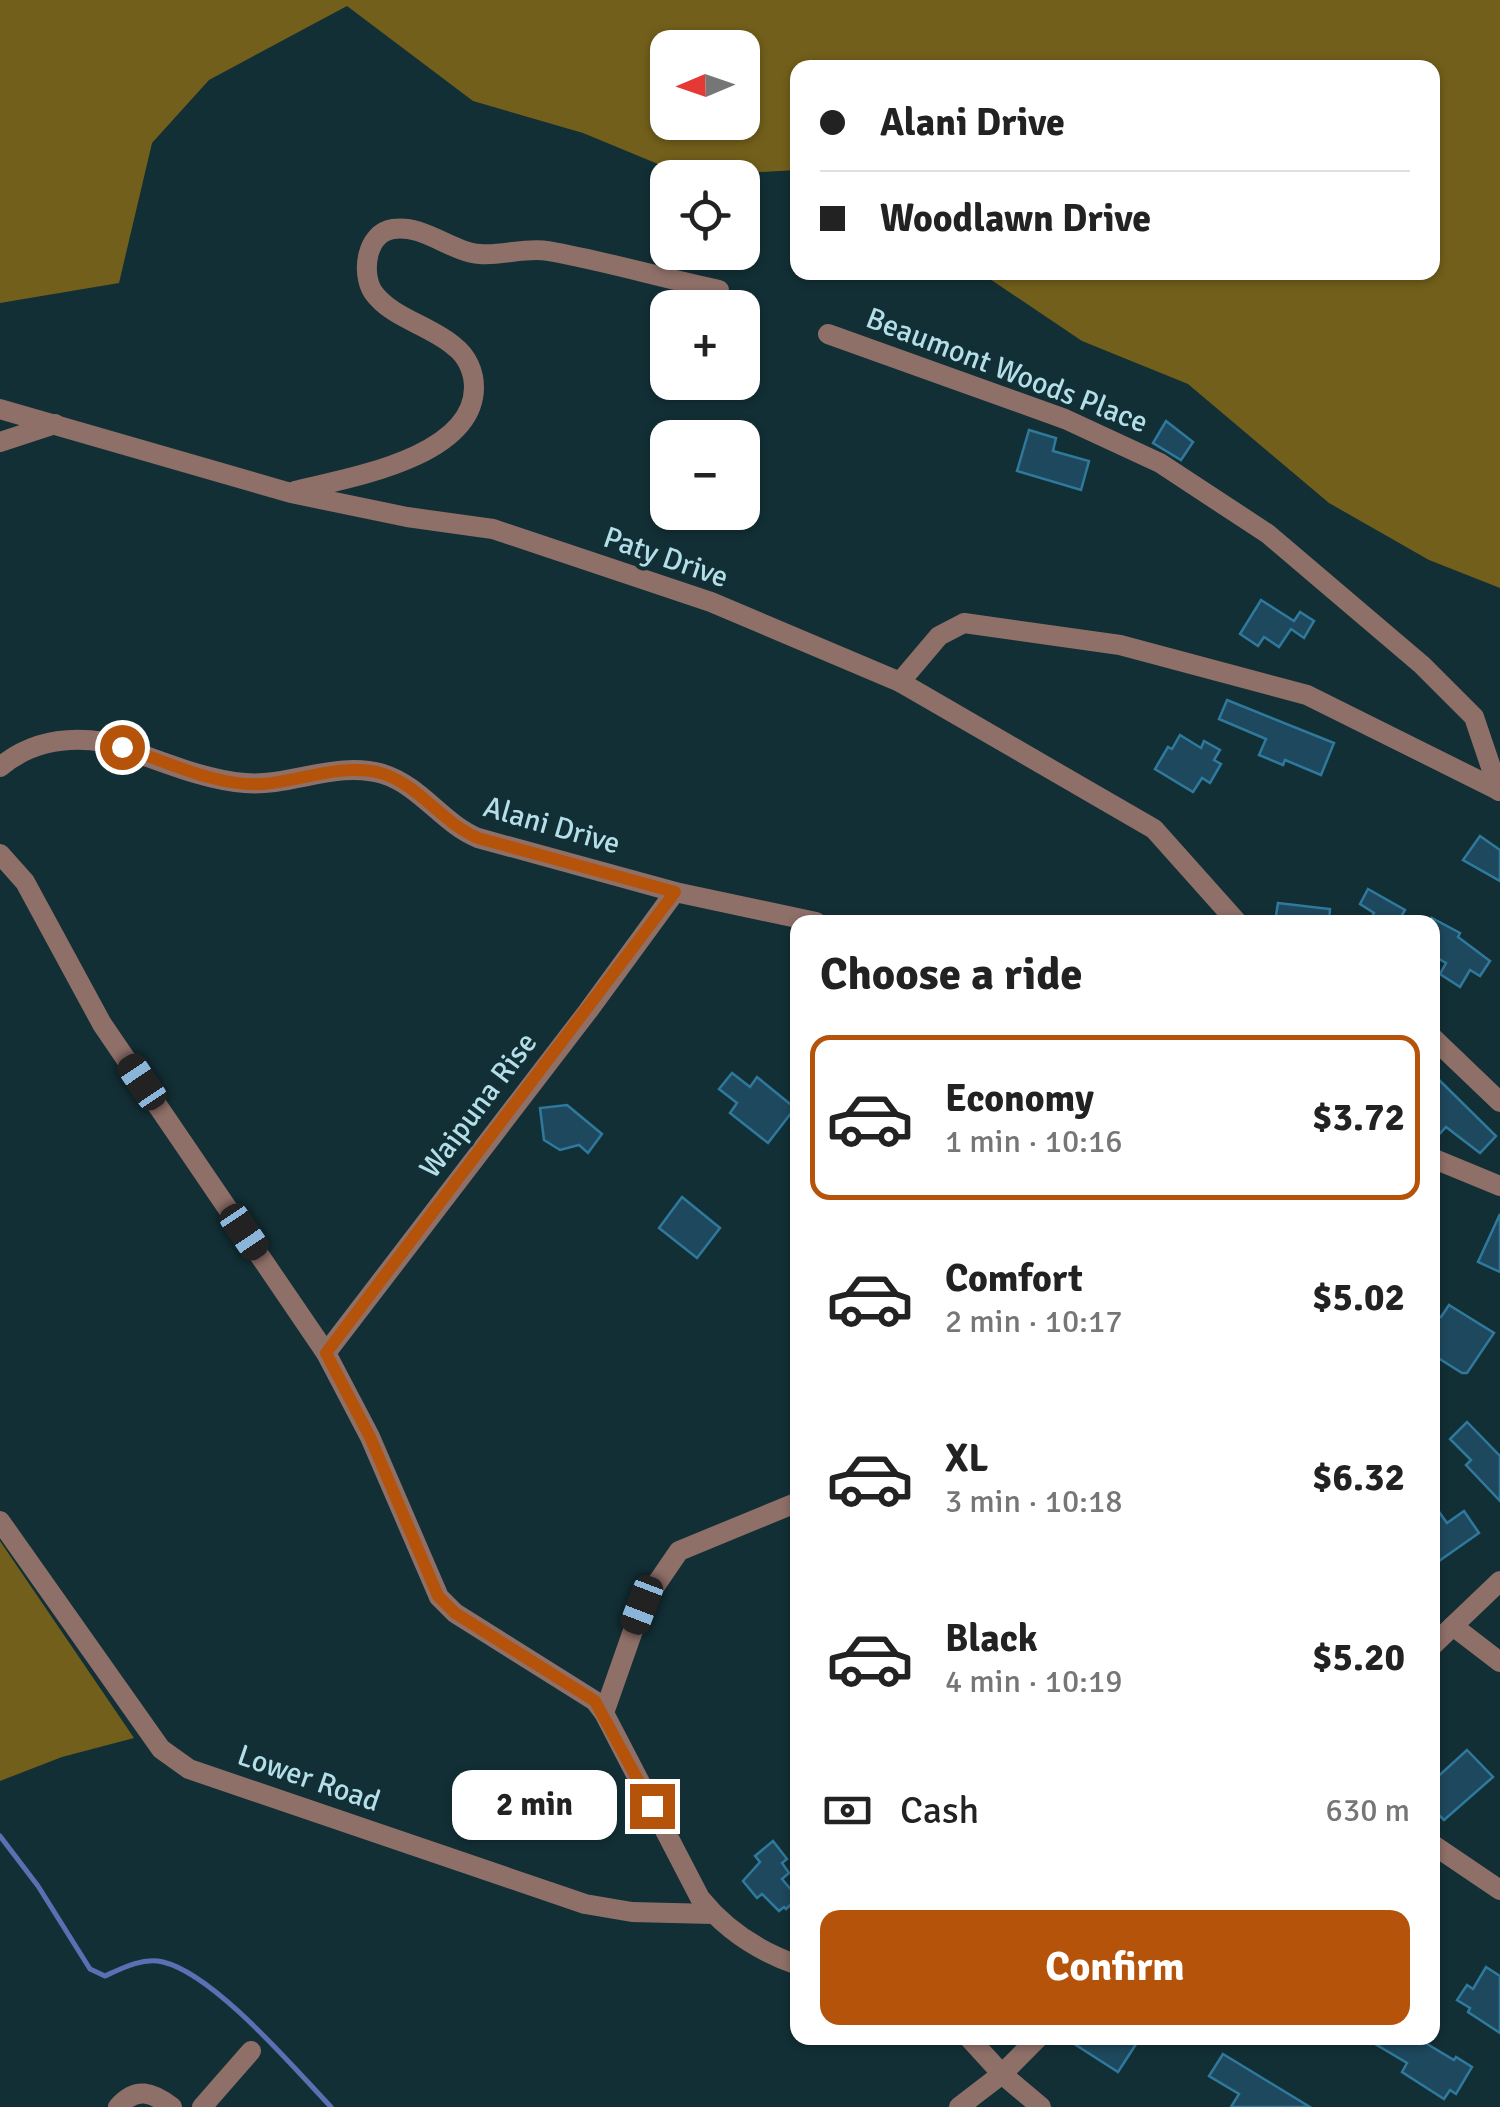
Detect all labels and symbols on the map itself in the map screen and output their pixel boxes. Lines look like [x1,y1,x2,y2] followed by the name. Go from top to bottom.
[650,30,760,140] north arrow
[861,300,1153,441] street label: Beaumont Woods Place
[599,519,733,596] street label: Paty Drive
[100,725,145,770] route start
[479,788,624,863] street label: Alani Drive
[412,1025,545,1185] street label: Waipuna Rise
[113,1049,171,1115] car
[215,1199,273,1265] car
[617,1572,667,1638] car
[233,1737,385,1820] street label: Lower Road
[452,1771,617,1841] callout: 2 min
[630,1784,675,1829] route end

